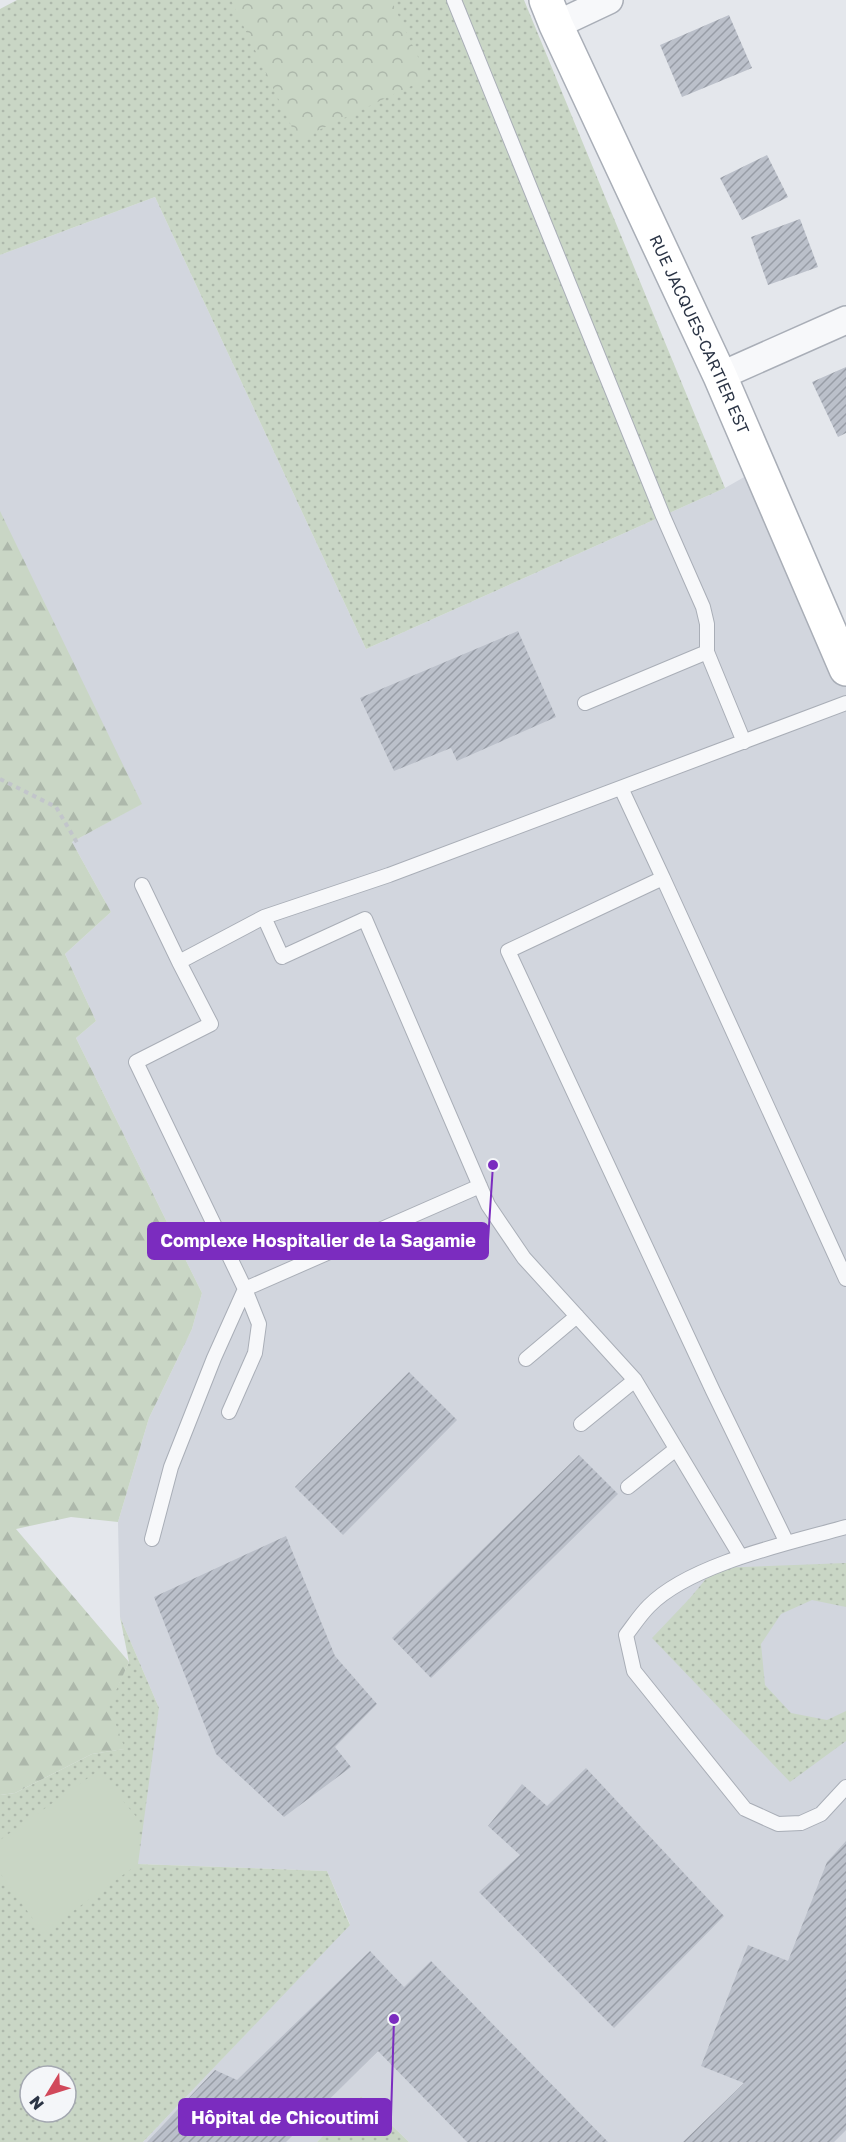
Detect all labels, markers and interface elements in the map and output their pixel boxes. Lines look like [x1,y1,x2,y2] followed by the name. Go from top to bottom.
[645,231,754,437] street label: RUE JACQUES-CARTIER EST
[148,1223,488,1259] callout: Complexe Hospitalier de la Sagamie
[160,1229,476,1251] text: Complexe Hospitalier de la Sagamie
[18,2064,78,2124] north arrow
[25,2092,48,2114] text: N
[179,2099,391,2135] callout: Hôpital de Chicoutimi
[191,2106,379,2128] text: Hôpital de Chicoutimi

